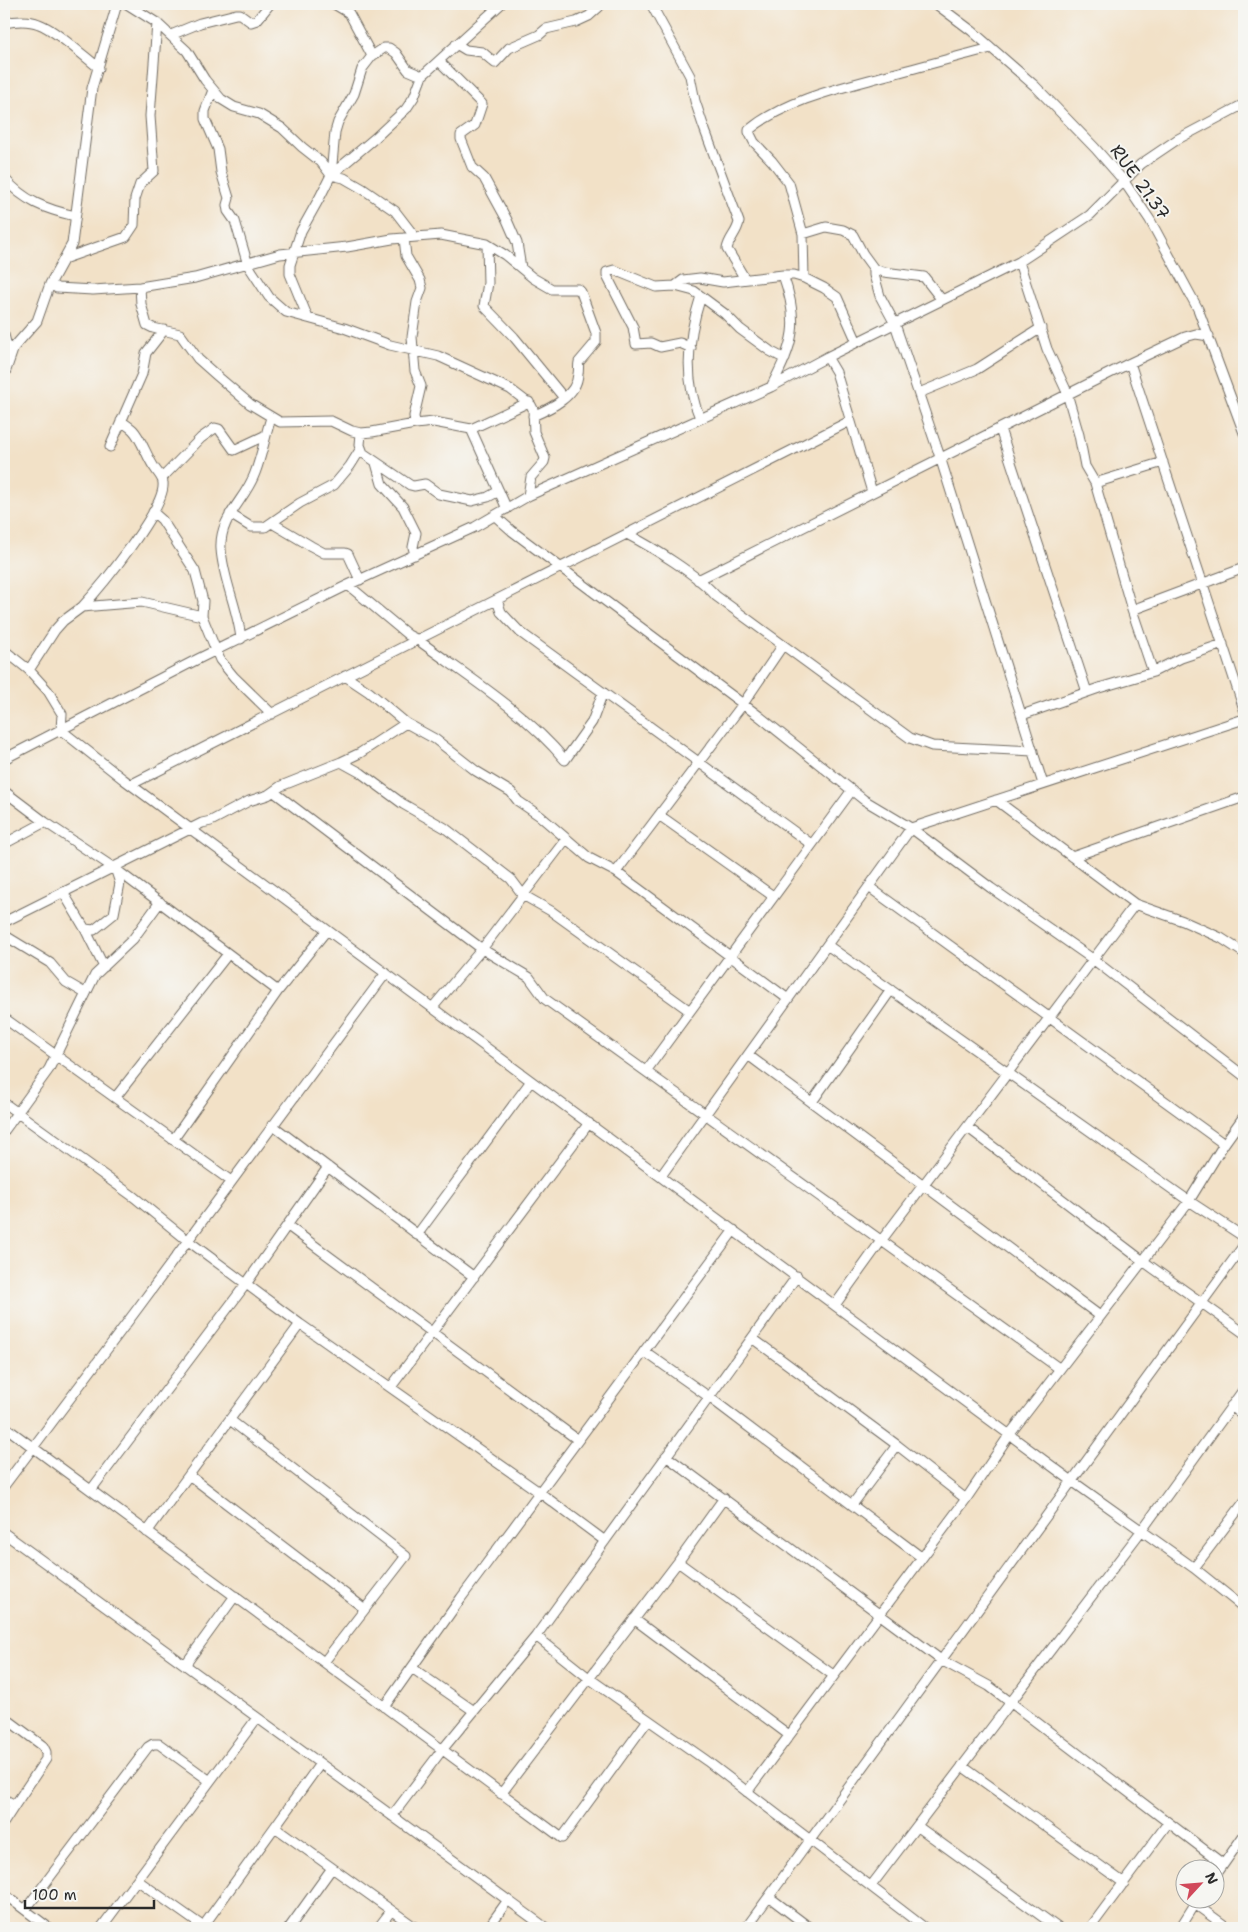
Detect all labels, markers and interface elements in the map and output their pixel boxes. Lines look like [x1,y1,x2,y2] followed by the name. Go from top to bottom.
[1105,140,1175,224] street label: RUE 21.37
[1176,1860,1226,1910] north arrow
[1201,1869,1222,1887] text: N
[25,1877,154,1909] scale bar
[32,1885,77,1905] text: 100 m

